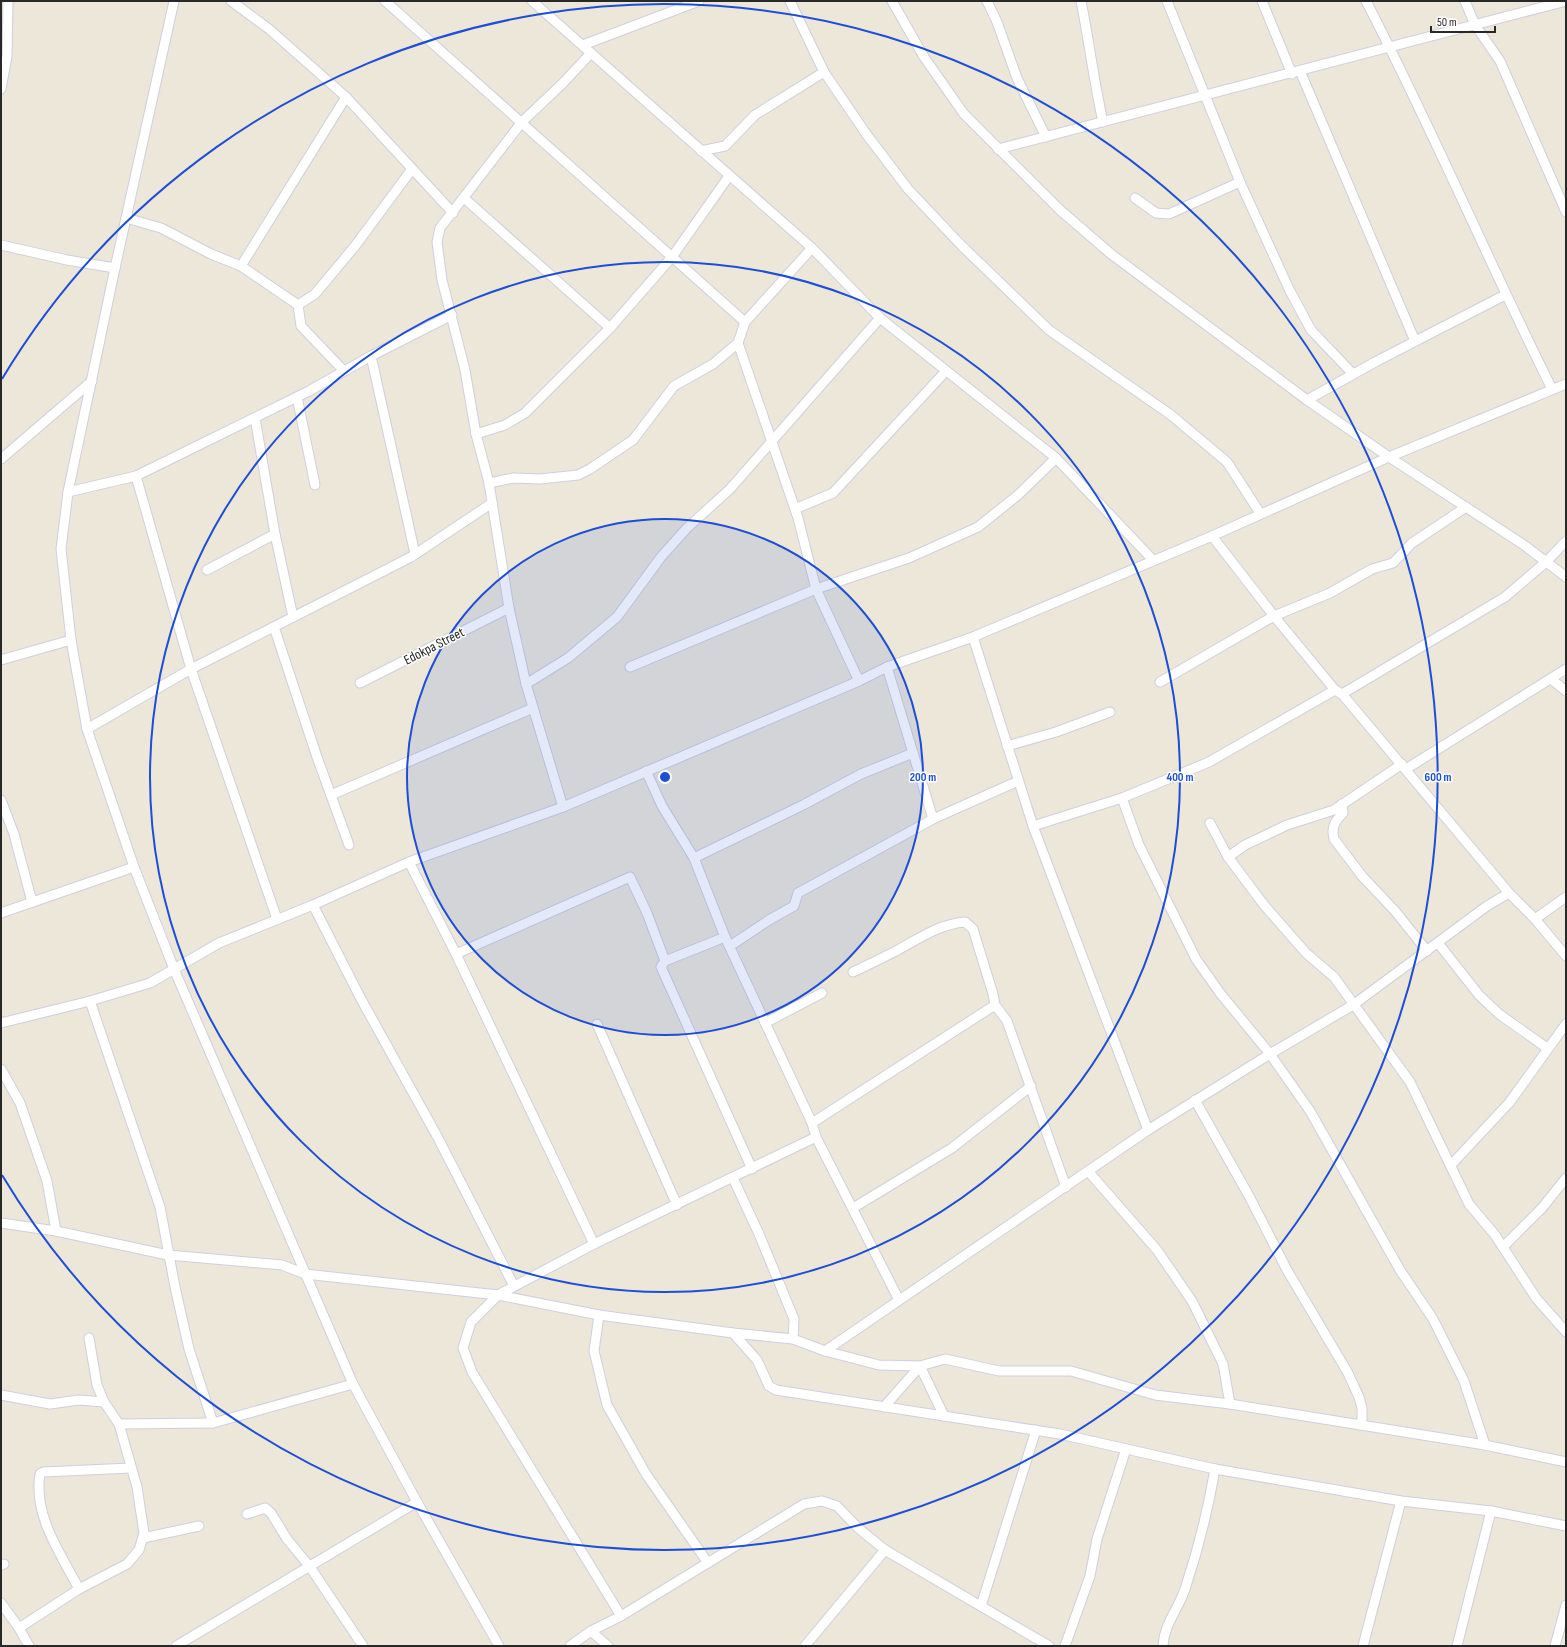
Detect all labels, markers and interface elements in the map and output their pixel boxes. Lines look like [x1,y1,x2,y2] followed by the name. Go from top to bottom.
[1431,8,1495,34] scale bar
[1437,15,1457,30] text: 50 m
[401,624,467,668] street label: Edokpa Street
[658,770,672,784] centre of rings
[910,770,936,785] text: 200 m
[1167,770,1193,785] text: 400 m
[1425,770,1451,785] text: 600 m

